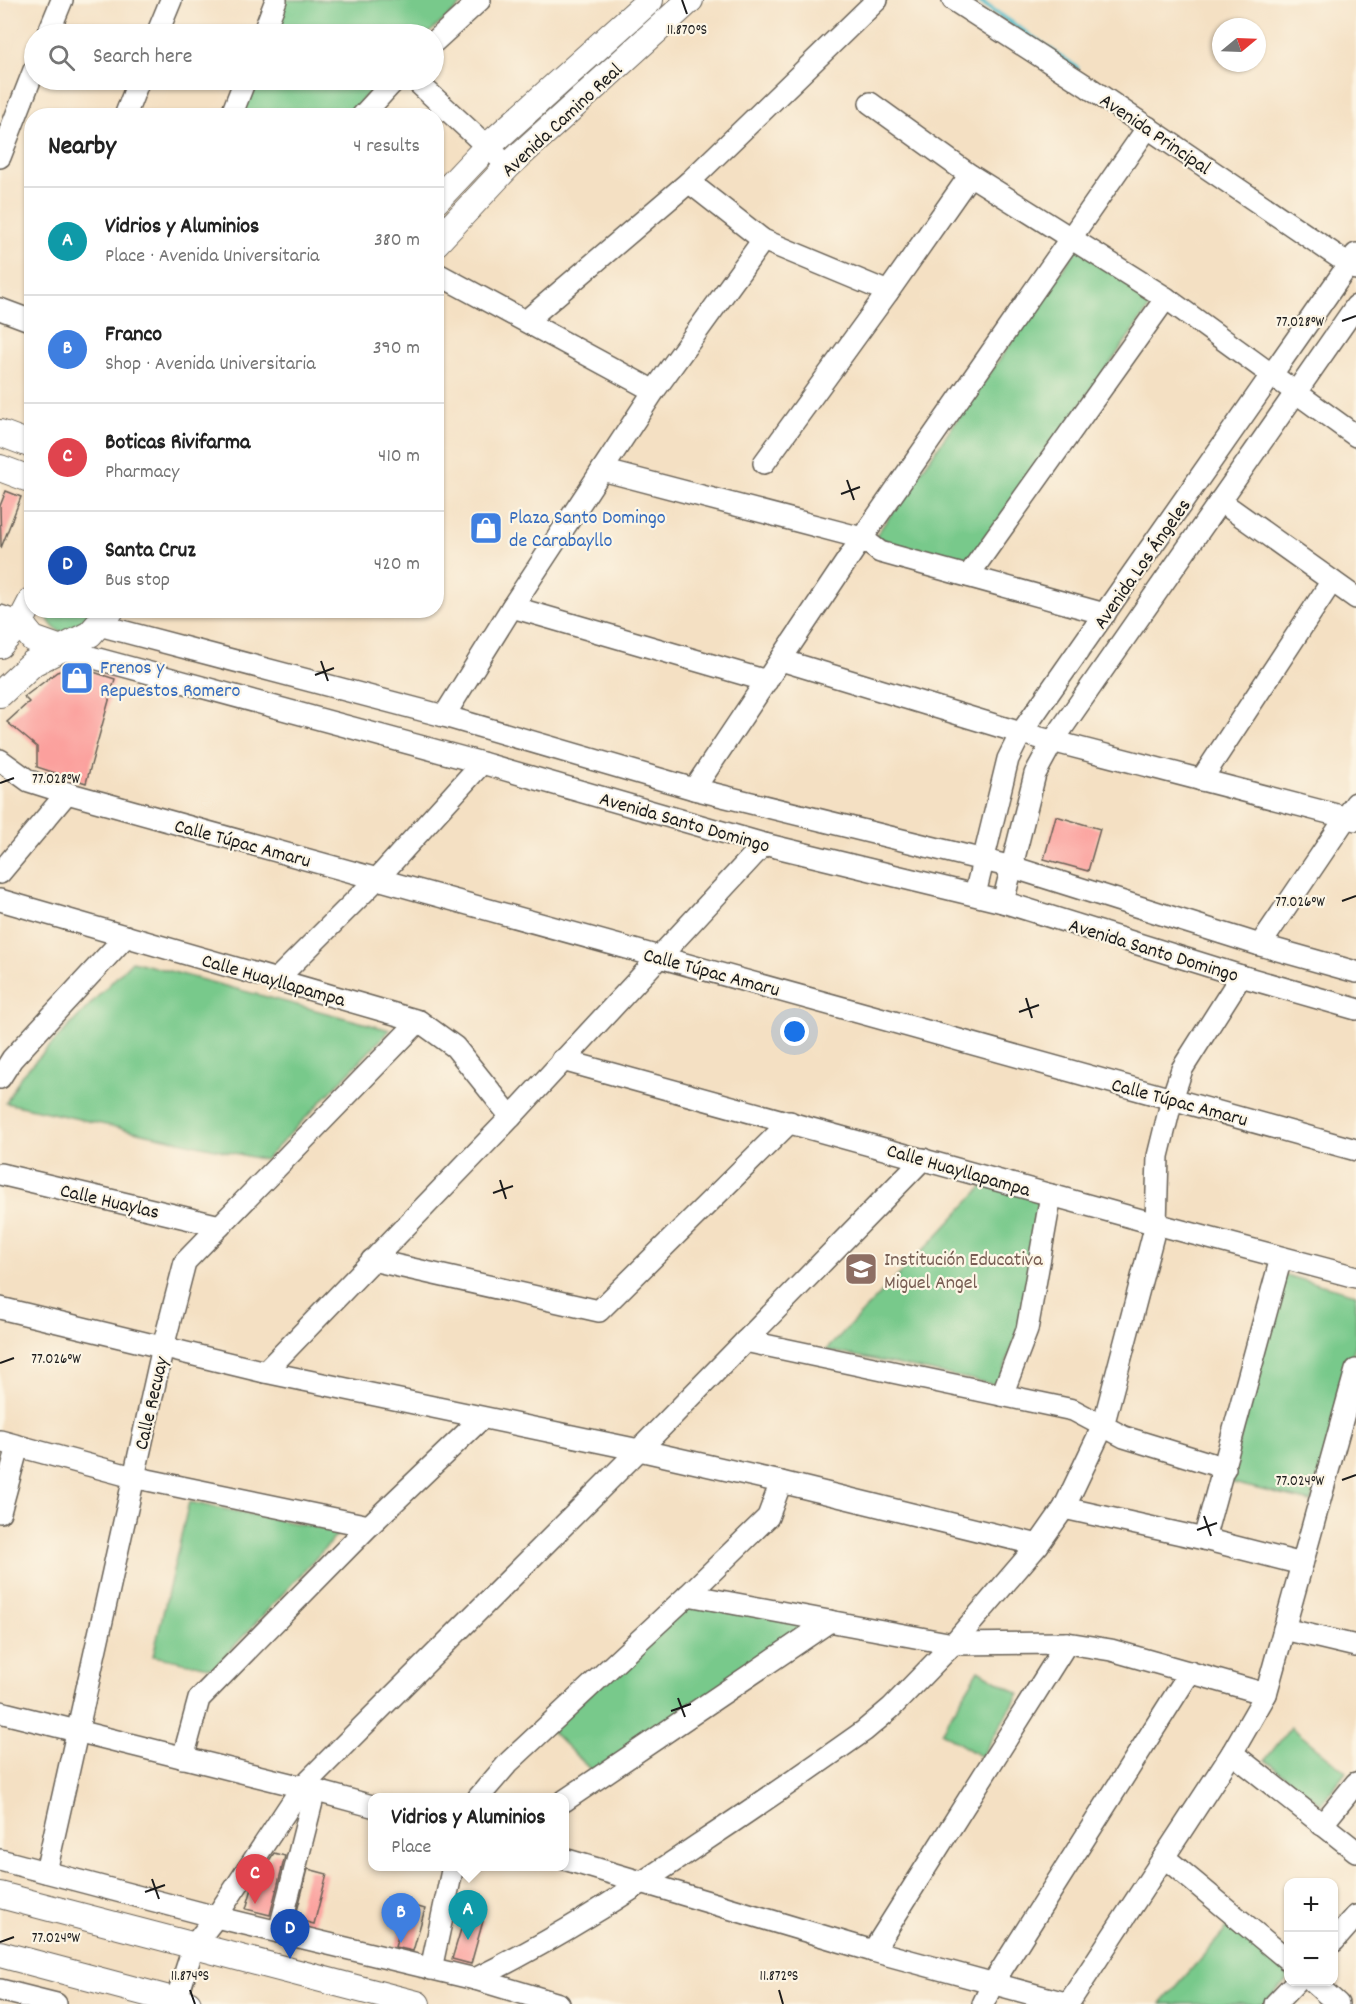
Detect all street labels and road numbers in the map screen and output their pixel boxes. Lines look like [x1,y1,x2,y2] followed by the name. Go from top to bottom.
[496,57,630,185] street label: Avenida Camino Real
[1093,88,1216,183] street label: Avenida Principal
[1088,494,1199,636] street label: Avenida Los Ángeles
[596,786,773,862] street label: Avenida Santo Domingo
[171,813,314,877] street label: Calle Túpac Amaru
[1065,913,1242,991] street label: Avenida Santo Domingo
[640,942,783,1006] street label: Calle Túpac Amaru
[198,948,349,1016] street label: Calle Huayllapampa
[1108,1072,1251,1136] street label: Calle Túpac Amaru
[883,1138,1034,1206] street label: Calle Huayllapampa
[57,1178,162,1228] street label: Calle Huaylas
[129,1353,177,1453] street label: Calle Recuay

